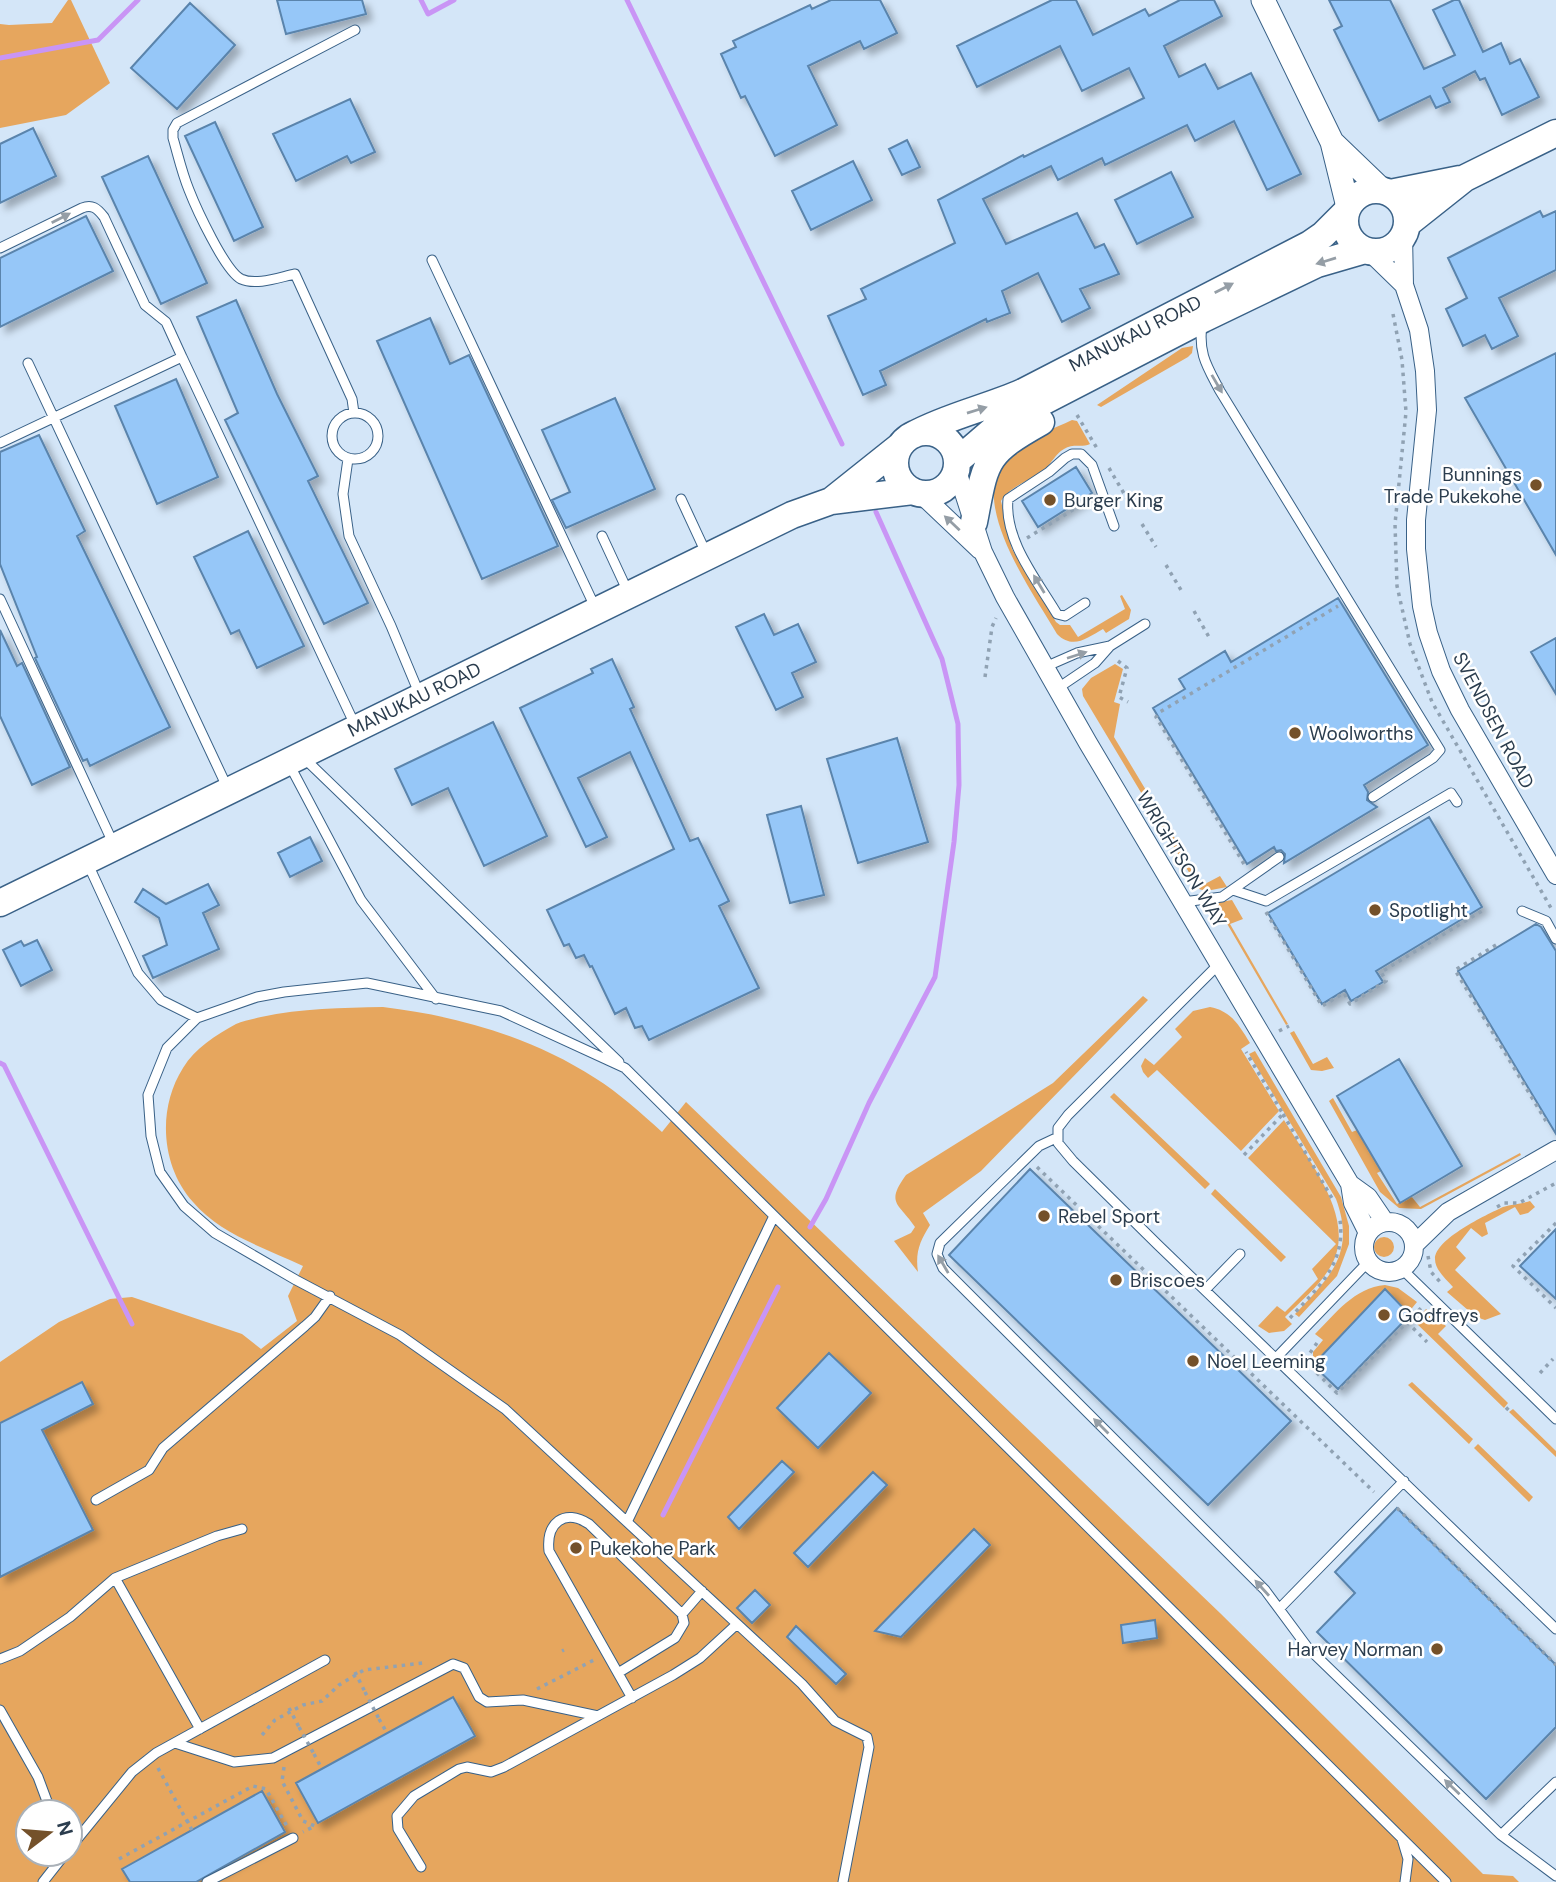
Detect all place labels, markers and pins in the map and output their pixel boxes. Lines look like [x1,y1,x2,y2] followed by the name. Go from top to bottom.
[1384,462,1522,509] place label: Bunnings Trade Pukekohe
[1528,477,1544,493] marker: Bunnings Trade Pukekohe
[1064,488,1164,513] place label: Burger King
[1042,492,1058,508] marker: Burger King
[1309,721,1414,746] place label: Woolworths
[1287,725,1303,741] marker: Woolworths
[1389,898,1468,923] place label: Spotlight
[1367,902,1383,918] marker: Spotlight
[1058,1204,1160,1229] place label: Rebel Sport
[1036,1208,1052,1224] marker: Rebel Sport
[1130,1268,1205,1293] place label: Briscoes
[1108,1272,1124,1288] marker: Briscoes
[1398,1303,1479,1328] place label: Godfreys
[1376,1307,1392,1323] marker: Godfreys
[1207,1349,1326,1374] place label: Noel Leeming
[1185,1353,1201,1369] marker: Noel Leeming
[590,1536,716,1561] place label: Pukekohe Park
[568,1540,584,1556] marker: Pukekohe Park
[1288,1637,1423,1662] place label: Harvey Norman
[1429,1641,1445,1657] marker: Harvey Norman

